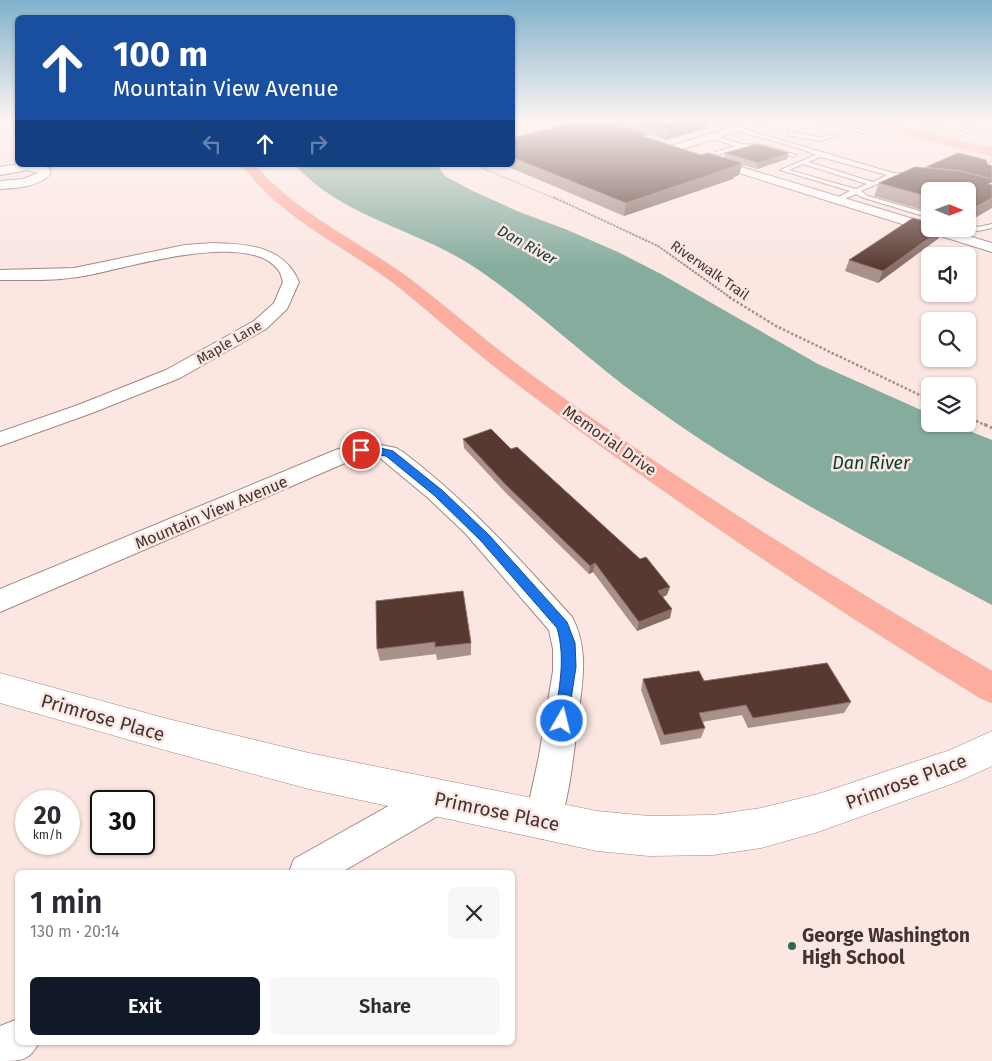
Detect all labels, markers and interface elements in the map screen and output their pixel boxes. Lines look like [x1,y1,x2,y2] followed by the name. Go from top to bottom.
[113,33,208,75] text: 100 m
[30,35,95,100] icon: ahead
[113,75,338,102] text: Mountain View Avenue
[198,130,226,158] icon: left
[251,130,279,158] icon: ahead
[304,130,332,158] icon: right
[921,182,976,238] north arrow
[921,182,976,432] map controls
[494,221,561,269] water label: Dan River
[667,237,752,304] street label: Riverwalk Trail
[921,247,976,302] button: sound
[921,312,976,367] button: search
[194,317,265,368] street label: Maple Lane
[921,377,976,432] button: layers
[559,401,660,480] street label: Memorial Drive
[340,429,382,471] pin
[347,436,375,464] icon: arrive
[832,452,911,474] water label: Dan River
[132,472,290,553] street label: Mountain View Avenue
[38,689,167,746] street label: Primrose Place
[535,694,587,746] position arrow
[842,749,970,814] street label: Primrose Place
[432,787,562,836] street label: Primrose Place
[90,790,155,855] speed limit sign: 30
[34,801,61,831] text: 20
[33,828,62,842] text: km/h
[30,885,102,921] text: 1 min
[448,887,500,939] button: close
[30,922,120,941] text: 130 m · 20:14
[802,924,970,969] place label: George Washington High School
[786,940,798,952] marker: George Washington High School
[30,977,260,1035] button: Exit
[270,977,500,1035] button: Share

